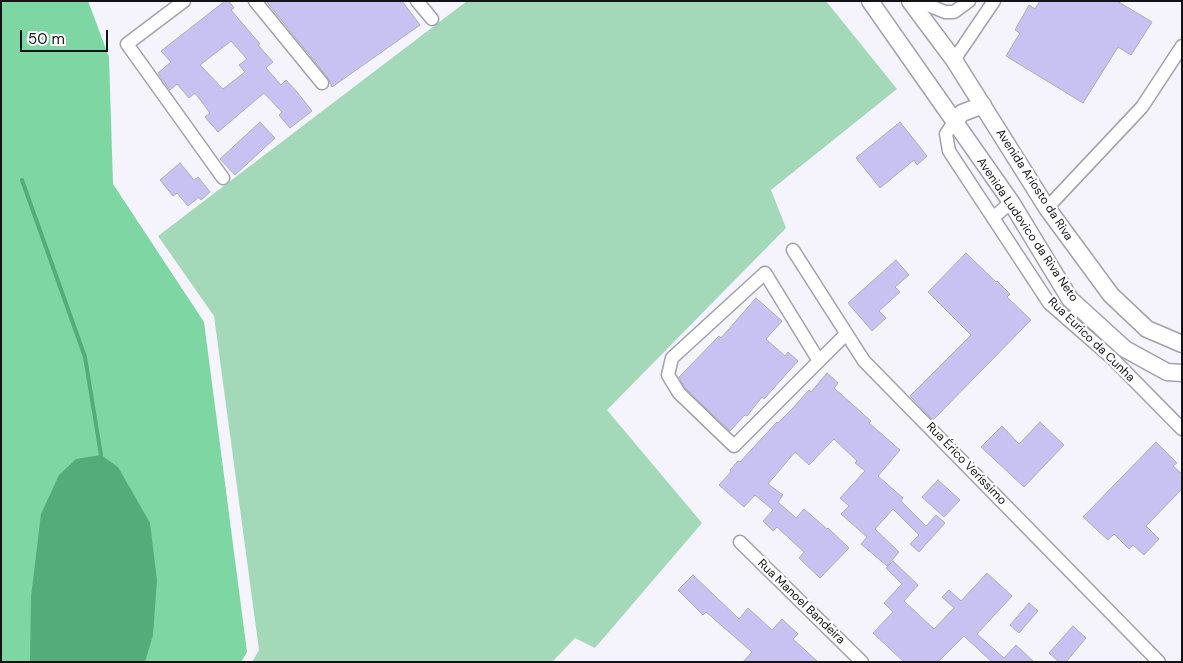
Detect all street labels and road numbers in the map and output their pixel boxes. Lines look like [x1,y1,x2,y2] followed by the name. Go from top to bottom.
[993,127,1075,243] street label: Avenida Ariosto da Riva
[973,155,1081,305] street label: Avenida Ludovico da Riva Neto
[1045,295,1137,385] street label: Rua Eurico da Cunha
[923,420,1009,508] street label: Rua Érico Veríssimo
[754,557,848,647] street label: Rua Manoel Bandeira

